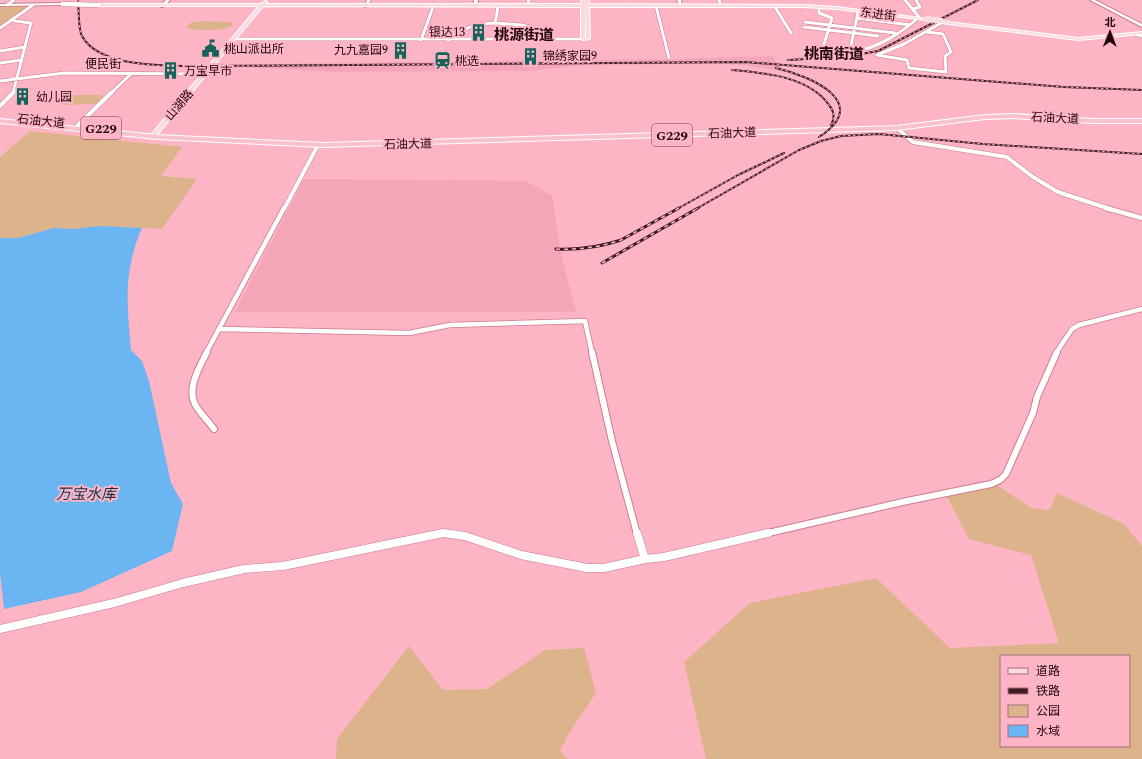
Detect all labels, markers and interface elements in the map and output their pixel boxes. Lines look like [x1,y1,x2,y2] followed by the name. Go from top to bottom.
[859,3,897,26] street label: 东进街
[1090,12,1130,52] north arrow
[1105,14,1116,31] text: 北
[468,22,488,42] building icon: 银达13
[429,23,465,42] place label: 银达13
[494,24,554,47] district label: 桃源街道
[201,39,221,59] public building icon: 桃山派出所
[224,40,284,59] place label: 桃山派出所
[391,40,411,60] building icon: 九九嘉园9
[334,41,388,60] place label: 九九嘉园9
[804,43,864,66] district label: 桃南街道
[520,46,540,66] building icon: 锦绣家园9
[543,47,597,66] place label: 锦绣家园9
[432,51,452,71] station icon: 桃选
[455,52,479,71] place label: 桃选
[85,55,121,74] street label: 便民街
[161,61,181,81] building icon: 万宝早市
[184,62,232,81] place label: 万宝早市
[161,85,198,125] street label: 山湖路
[13,87,33,107] building icon: 幼儿园
[36,88,72,107] place label: 幼儿园
[1031,108,1079,129] street label: 石油大道
[16,110,66,133] street label: 石油大道
[81,117,121,139] road number: G229
[708,123,756,144] street label: 石油大道
[652,124,692,146] road number: G229
[384,135,432,154] street label: 石油大道
[56,483,119,506] water label: 万宝水库
[1000,655,1130,747] legend
[1036,662,1060,681] text: 道路
[1036,682,1060,701] text: 铁路
[1036,702,1060,721] text: 公园
[1036,722,1060,741] text: 水域

